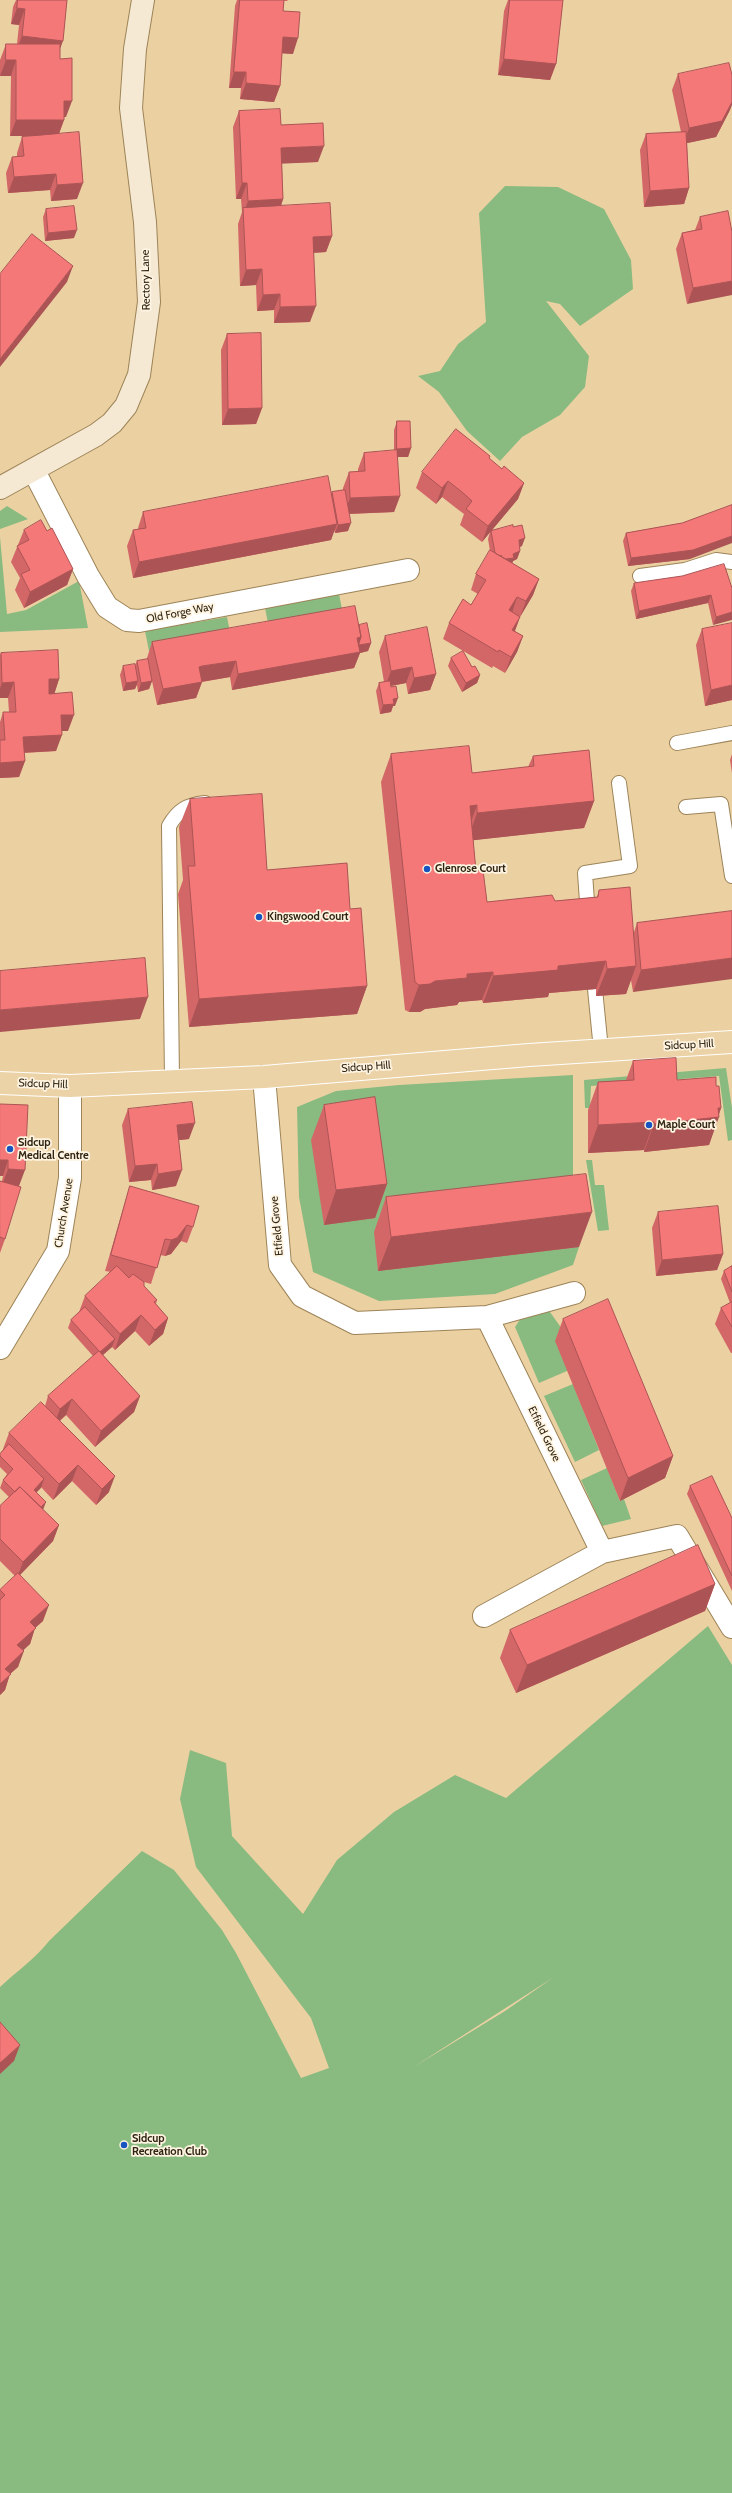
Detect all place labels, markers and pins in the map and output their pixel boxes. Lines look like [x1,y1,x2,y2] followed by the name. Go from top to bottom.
[435,862,506,876] place label: Glenrose Court
[422,864,432,874] marker: Glenrose Court
[267,910,349,924] place label: Kingswood Court
[254,912,264,922] marker: Kingswood Court
[657,1118,715,1132] place label: Maple Court
[644,1120,654,1130] marker: Maple Court
[18,1136,89,1162] place label: Sidcup Medical Centre
[5,1144,15,1154] marker: Sidcup Medical Centre
[132,2132,207,2158] place label: Sidcup Recreation Club
[119,2140,129,2150] marker: Sidcup Recreation Club

